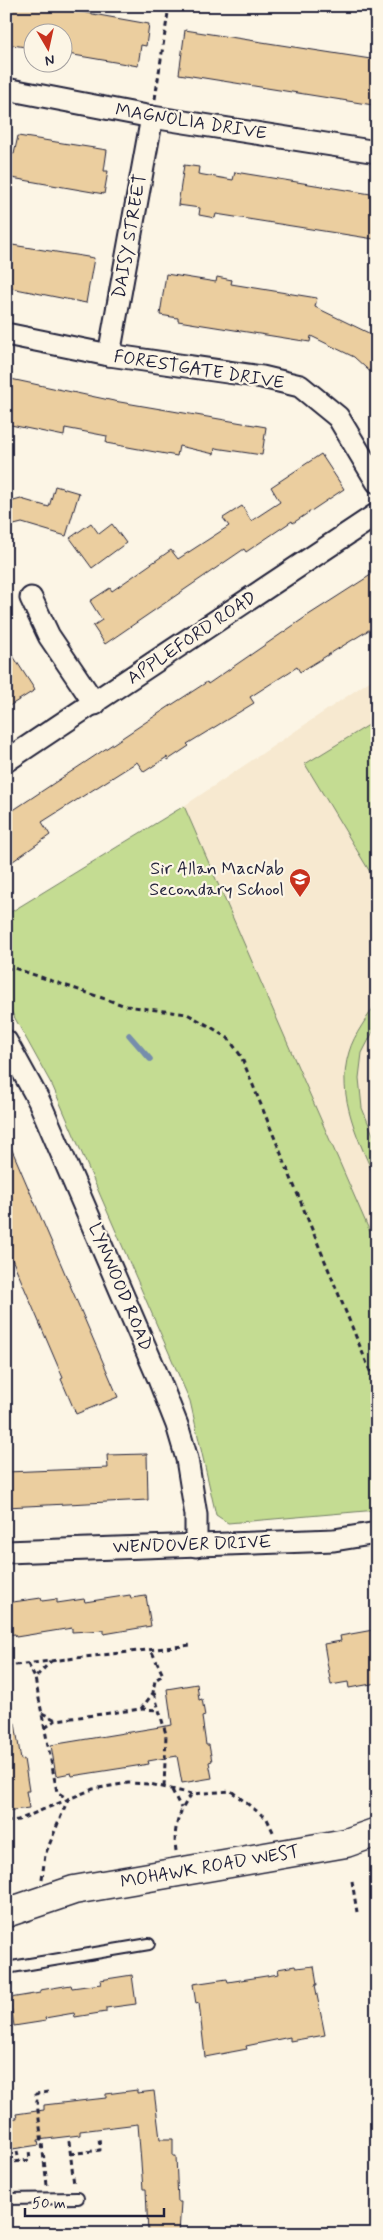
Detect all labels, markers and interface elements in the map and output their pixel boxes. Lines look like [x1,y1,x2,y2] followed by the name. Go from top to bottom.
[22,22,72,72] north arrow
[44,50,56,69] text: N
[114,98,268,146] street label: MAGNOLIA DRIVE
[107,172,153,300] street label: DAISY STREET
[112,345,286,395] street label: FORESTGATE DRIVE
[123,586,261,690] street label: APPLEFORD ROAD
[149,857,284,902] place label: Sir Allan MacNab Secondary School
[288,867,312,898] school or university icon: Sir Allan MacNab Secondary School
[82,1219,158,1355] street label: LYNWOOD ROAD
[112,1530,272,1560] street label: WENDOVER DRIVE
[119,1839,302,1895] street label: MOHAWK ROAD WEST
[25,2185,164,2217] scale bar
[32,2194,66,2214] text: 50 m

